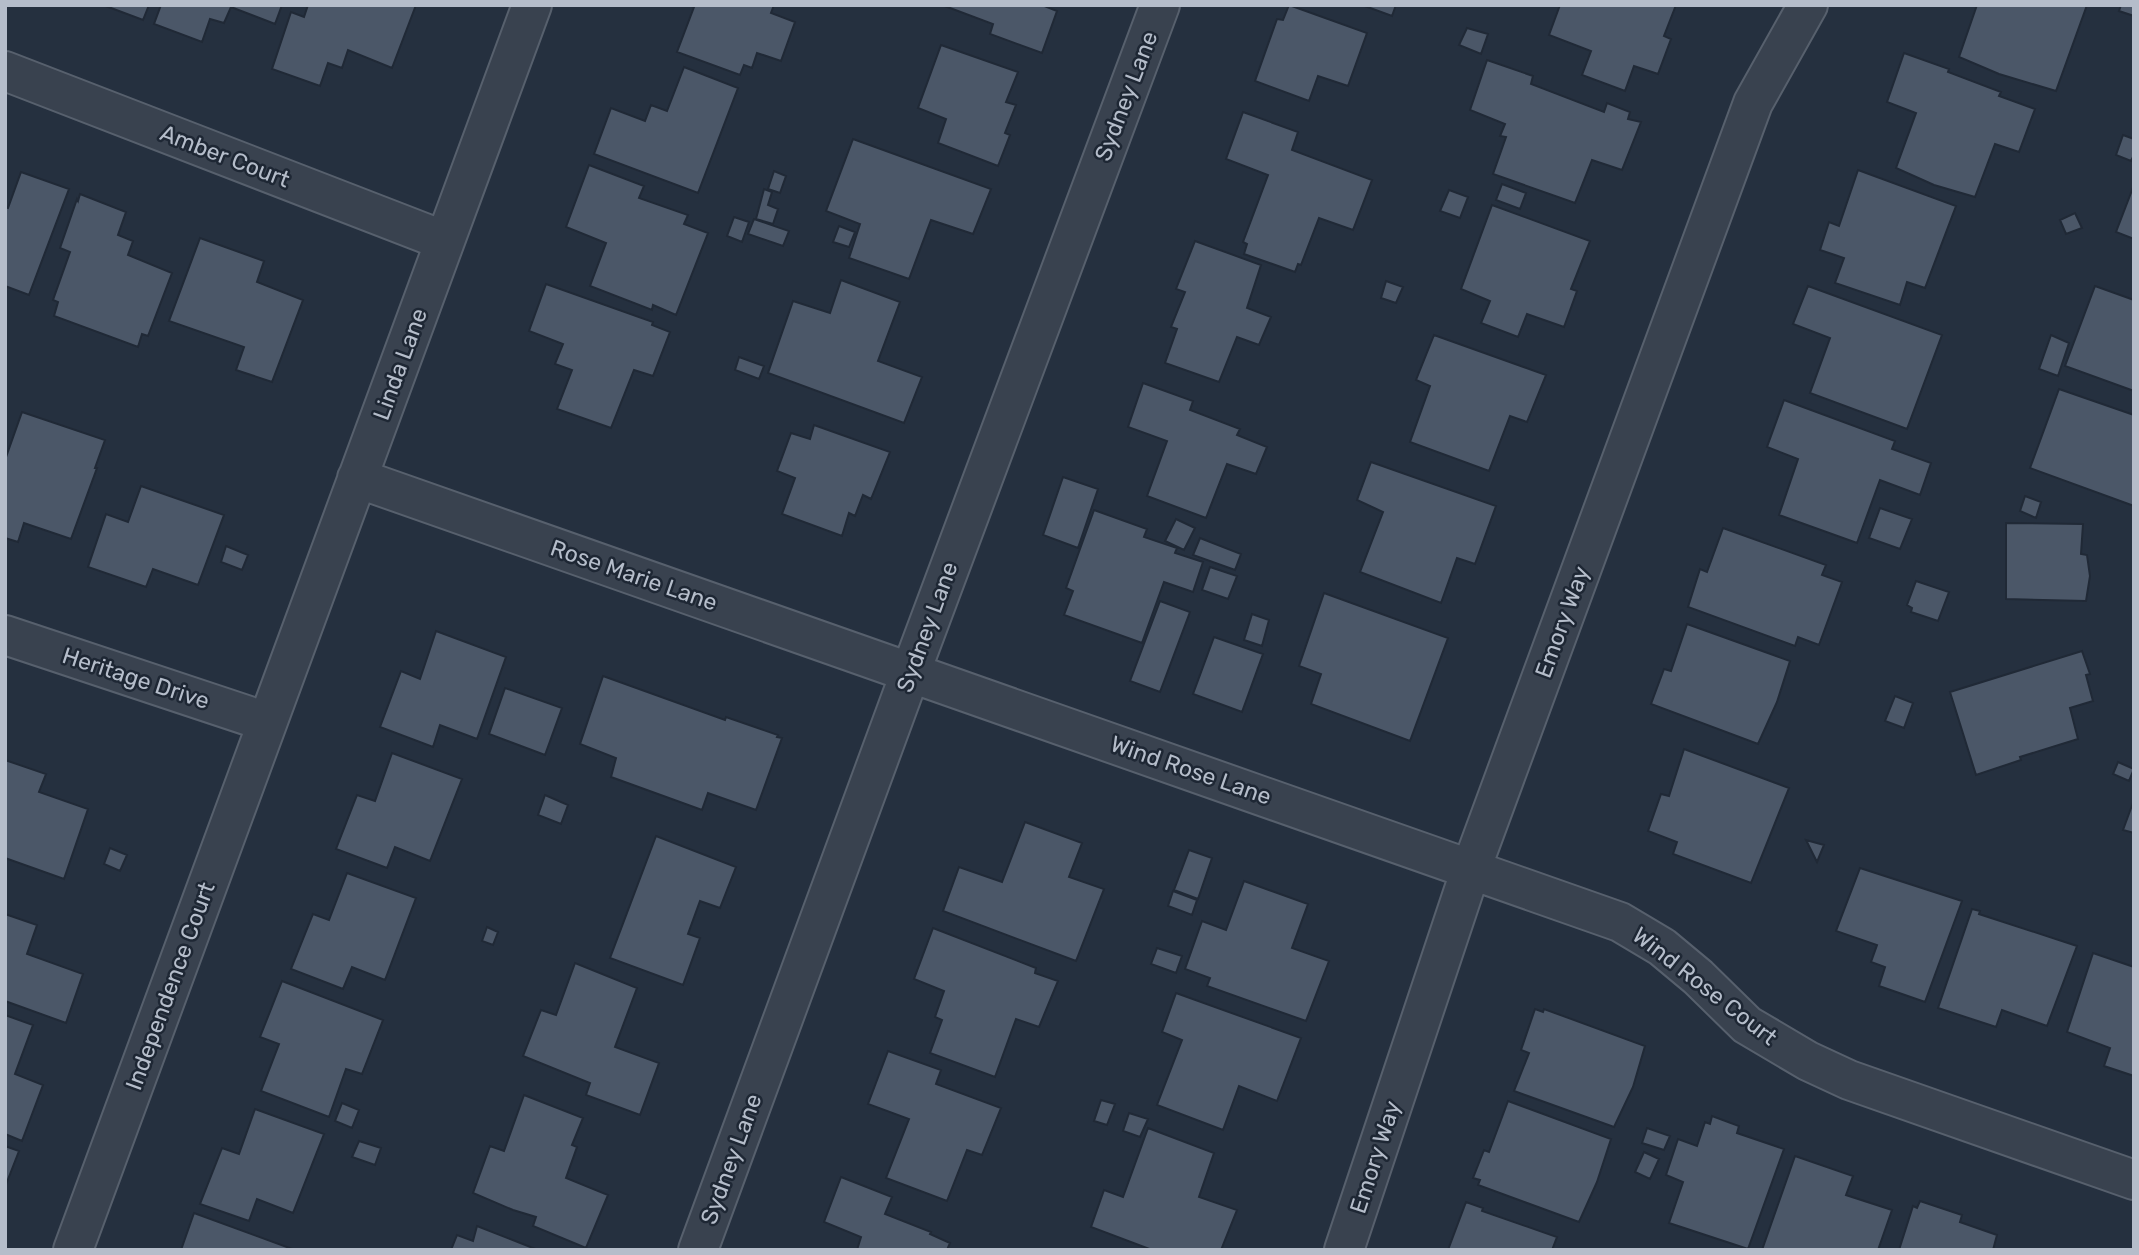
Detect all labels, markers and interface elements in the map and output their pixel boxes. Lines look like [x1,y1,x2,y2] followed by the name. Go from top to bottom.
[1088,27,1164,165] street label: Sydney Lane
[156,118,294,194] street label: Amber Court
[367,304,433,424] street label: Linda Lane
[547,533,721,617] street label: Rose Marie Lane
[890,558,964,696] street label: Sydney Lane
[1529,562,1595,682] street label: Emory Way
[59,641,213,715] street label: Heritage Drive
[1107,729,1275,811] street label: Wind Rose Lane
[119,878,221,1094] street label: Independence Court
[1627,921,1783,1051] street label: Wind Rose Court
[694,1090,768,1228] street label: Sydney Lane
[1344,1097,1406,1217] street label: Emory Way

